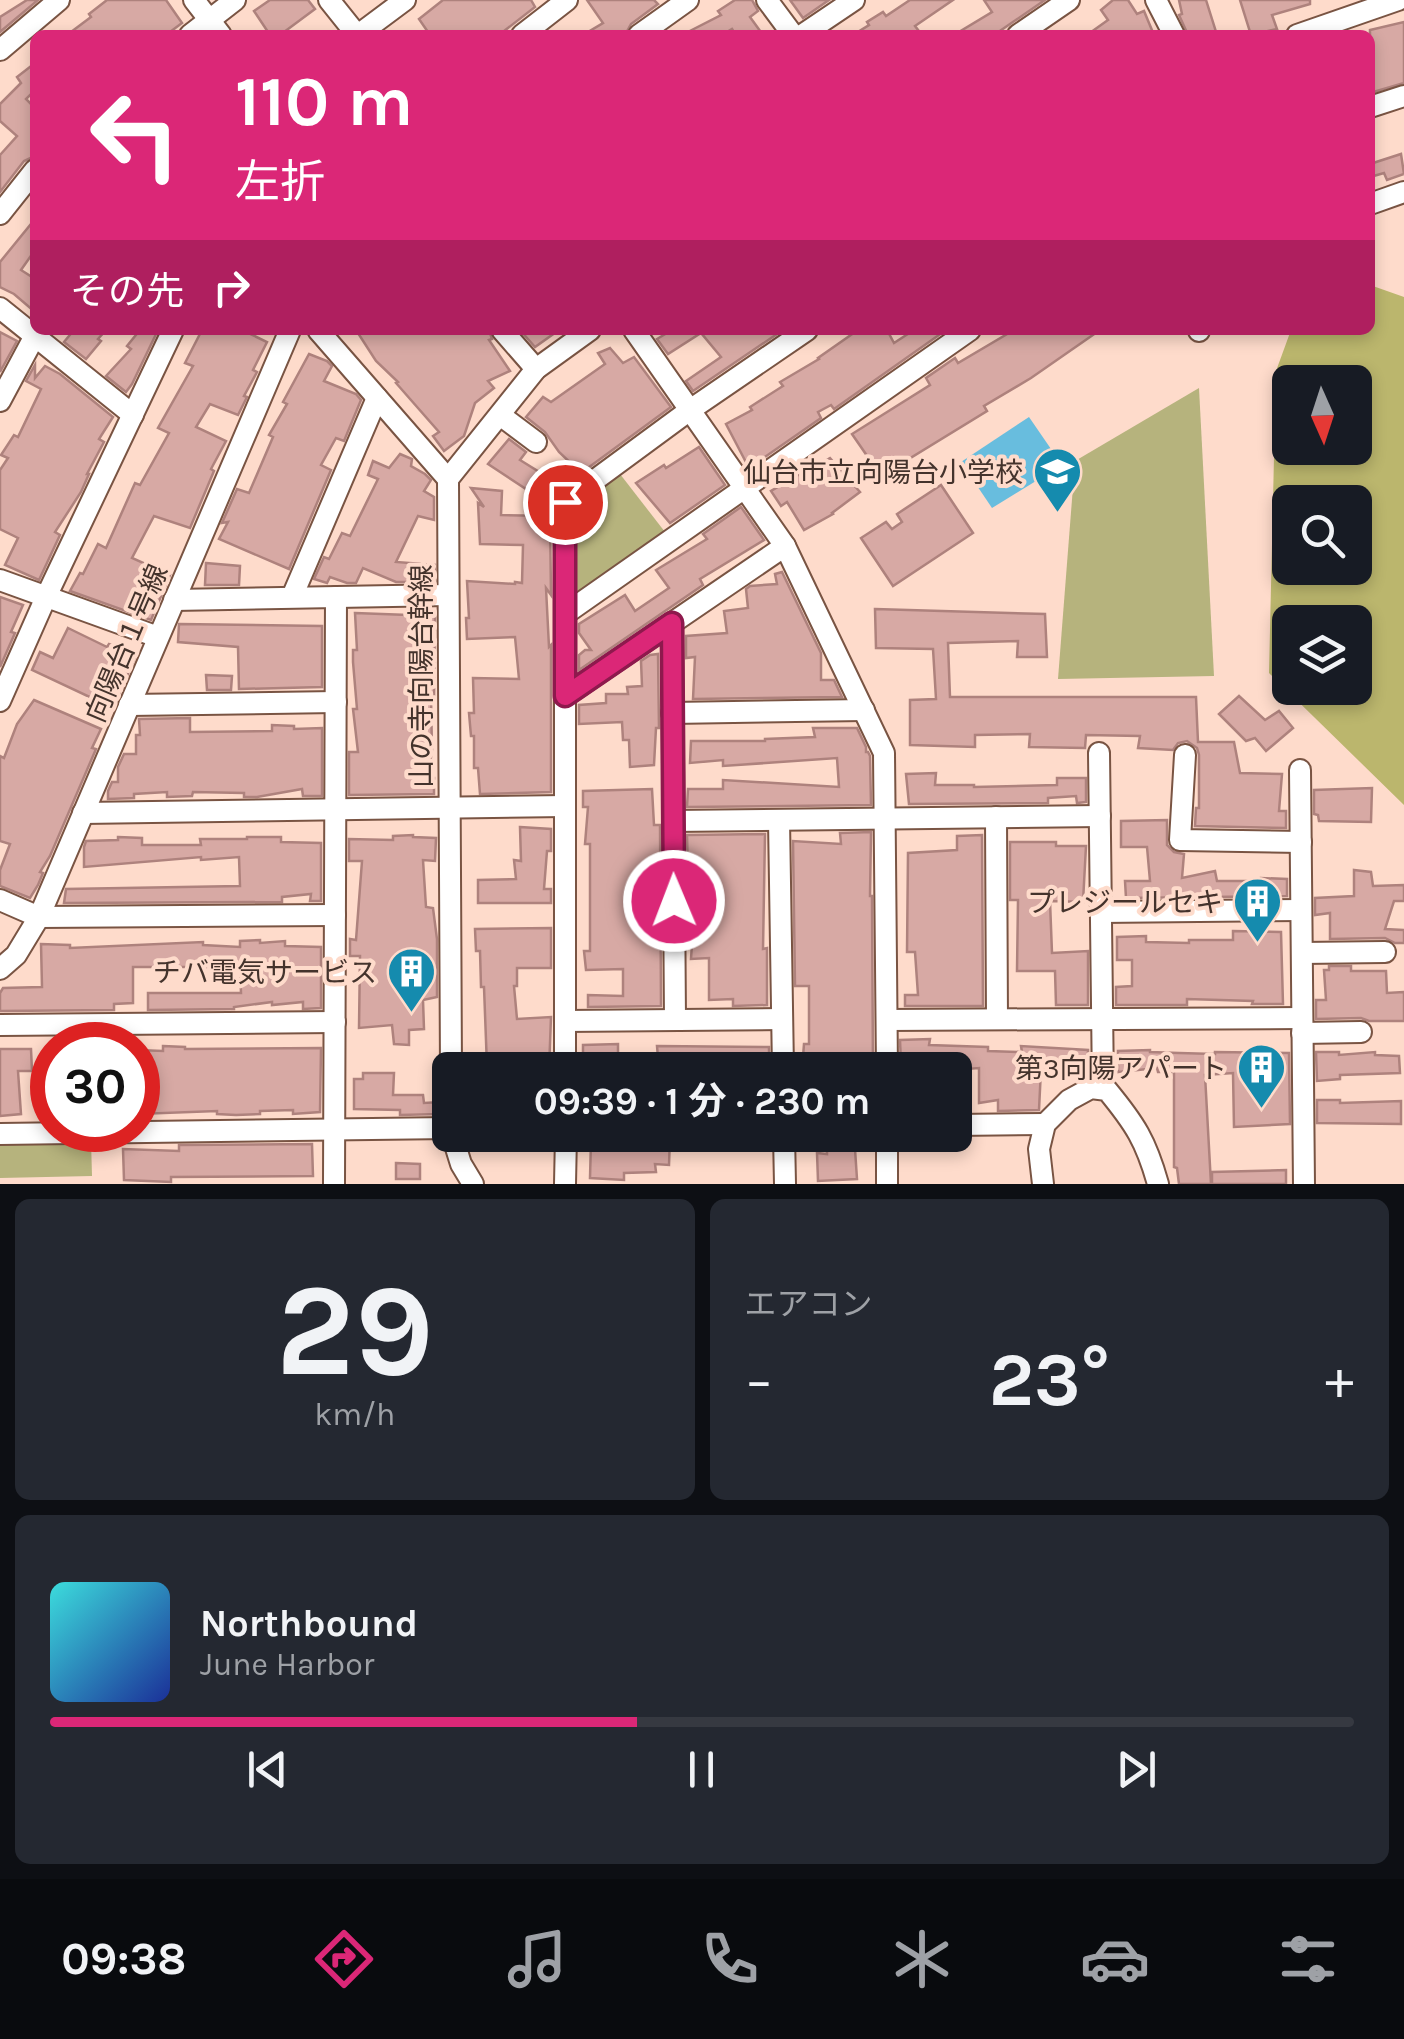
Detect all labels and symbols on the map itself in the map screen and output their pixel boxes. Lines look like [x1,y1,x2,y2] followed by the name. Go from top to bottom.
[1272,365,1372,465] north arrow
[1032,446,1084,514] school or university icon: 仙台市立向陽台小学校
[743,456,1023,489] place label: 仙台市立向陽台小学校
[523,460,608,545] pin
[78,559,174,727] street label: 向陽台１号線
[405,564,438,788] street label: 山の寺向陽台幹線
[622,849,726,953] position arrow
[1232,876,1284,944] building icon: プレジールセキ
[1027,886,1223,919] place label: プレジールセキ
[386,946,438,1014] building icon: チバ電気サービス
[153,956,377,989] place label: チバ電気サービス
[30,1022,160,1152] speed limit sign: 30
[1236,1042,1288,1110] building icon: 第3向陽アパート
[1015,1052,1227,1085] place label: 第3向陽アパート

